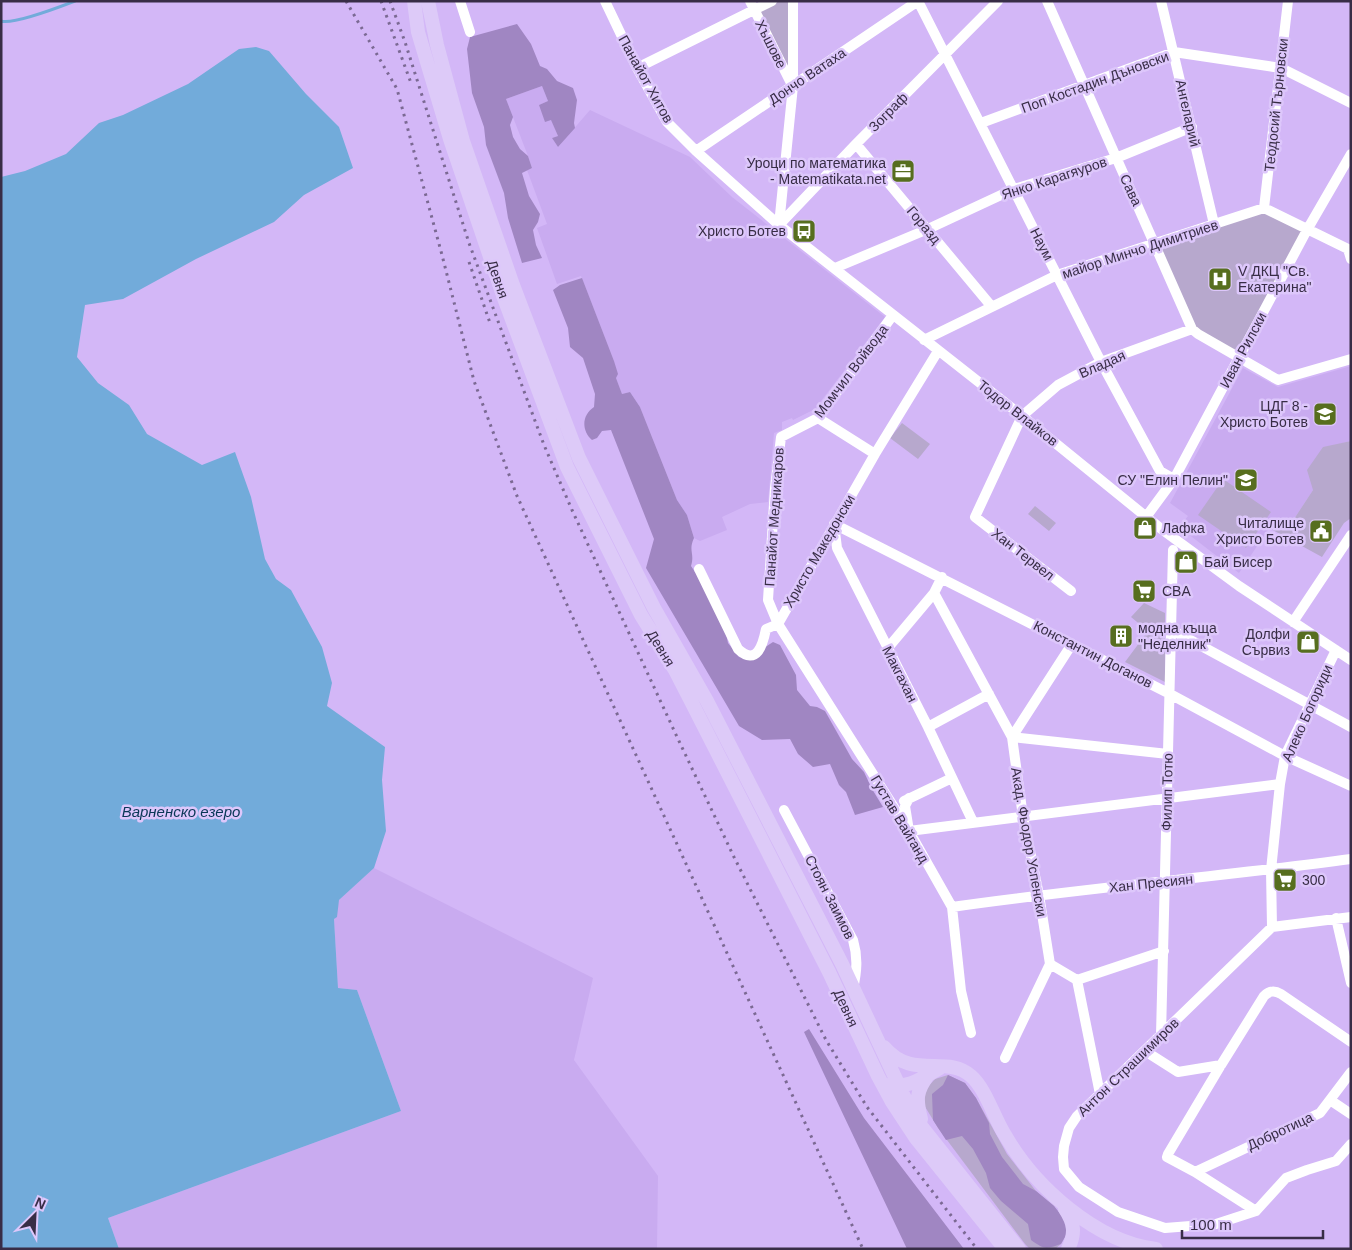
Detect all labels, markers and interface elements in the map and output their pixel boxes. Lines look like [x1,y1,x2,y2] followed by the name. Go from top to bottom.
[752,17,790,71] street label: Хъшове
[615,32,677,126] street label: Панайот Хитов
[1261,37,1291,173] street label: Теодосий Търновски
[765,44,849,108] street label: Дончо Ватаха
[1019,48,1171,116] street label: Поп Костадин Дъновски
[1172,78,1204,148] street label: Ангеларий
[865,89,911,135] street label: Зограф
[999,153,1109,203] street label: Янко Карагяуров
[746,155,886,187] place label: Уроци по математика - Matematikata.net
[890,158,916,184] office icon: Уроци по математика - Matematikata.net
[1117,172,1145,209] street label: Сава
[904,203,944,247] street label: Горазд
[1060,216,1220,282] street label: майор Минчо Димитриев
[791,218,817,244] bus stop icon: Христо Ботев
[698,223,786,239] place label: Христо Ботев
[1027,225,1057,263] street label: Наум
[484,257,512,301] street label: Девня
[1238,263,1311,295] place label: V ДКЦ "Св. Екатерина"
[1207,266,1233,292] hospital icon: V ДКЦ "Св. Екатерина"
[1216,310,1270,390] street label: Иван Рилски
[811,321,891,421] street label: Момчил Войвода
[1076,347,1128,381] street label: Владая
[975,377,1061,449] street label: Тодор Влайков
[1220,398,1308,430] place label: ЦДГ 8 - Христо Ботев
[1312,401,1338,427] school or university icon: ЦДГ 8 - Христо Ботев
[761,447,787,587] street label: Панайот Медникаров
[1233,467,1259,493] school or university icon: СУ "Елин Пелин"
[1118,472,1228,488] place label: СУ "Елин Пелин"
[780,492,858,610] street label: Христо Македонски
[1132,515,1158,541] shop icon: Лафка
[1216,515,1304,547] place label: Читалище Христо Ботев
[1308,518,1334,544] public building icon: Читалище Христо Ботев
[1162,520,1205,536] place label: Лафка
[989,525,1057,583] street label: Хан Тервел
[1173,549,1199,575] shop icon: Бай Бисер
[1204,554,1272,570] place label: Бай Бисер
[1131,578,1157,604] supermarket icon: CBA
[1162,583,1191,599] place label: CBA
[1031,617,1155,691] street label: Константин Доганов
[1138,620,1217,652] place label: модна къща "Неделник"
[1108,623,1134,649] building icon: модна къща "Неделник"
[1242,626,1290,658] place label: Долфи Сървиз
[644,627,678,669] street label: Девня
[1295,629,1321,655] shop icon: Долфи Сървиз
[879,643,921,705] street label: Макгахан
[1278,662,1336,764] street label: Алеко Богориди
[1158,753,1176,831] street label: Филип Тотю
[1008,766,1050,918] street label: Акад. Фьодор Успенски
[868,772,932,866] street label: Густав Вайганд
[122,803,240,820] water label: Варненско езеро
[802,852,858,942] street label: Стоян Заимов
[1272,867,1298,893] supermarket icon: 300
[1108,871,1194,895] street label: Хан Пресиян
[1302,872,1326,888] place label: 300
[830,986,862,1030] street label: Девня
[1074,1015,1182,1119] street label: Антон Страшимиров
[1245,1109,1316,1153] street label: Добротица
[10,1190,60,1240] north arrow
[32,1194,48,1212] text: N
[1182,1208,1323,1240] scale bar
[1190,1216,1232,1233] text: 100 m

